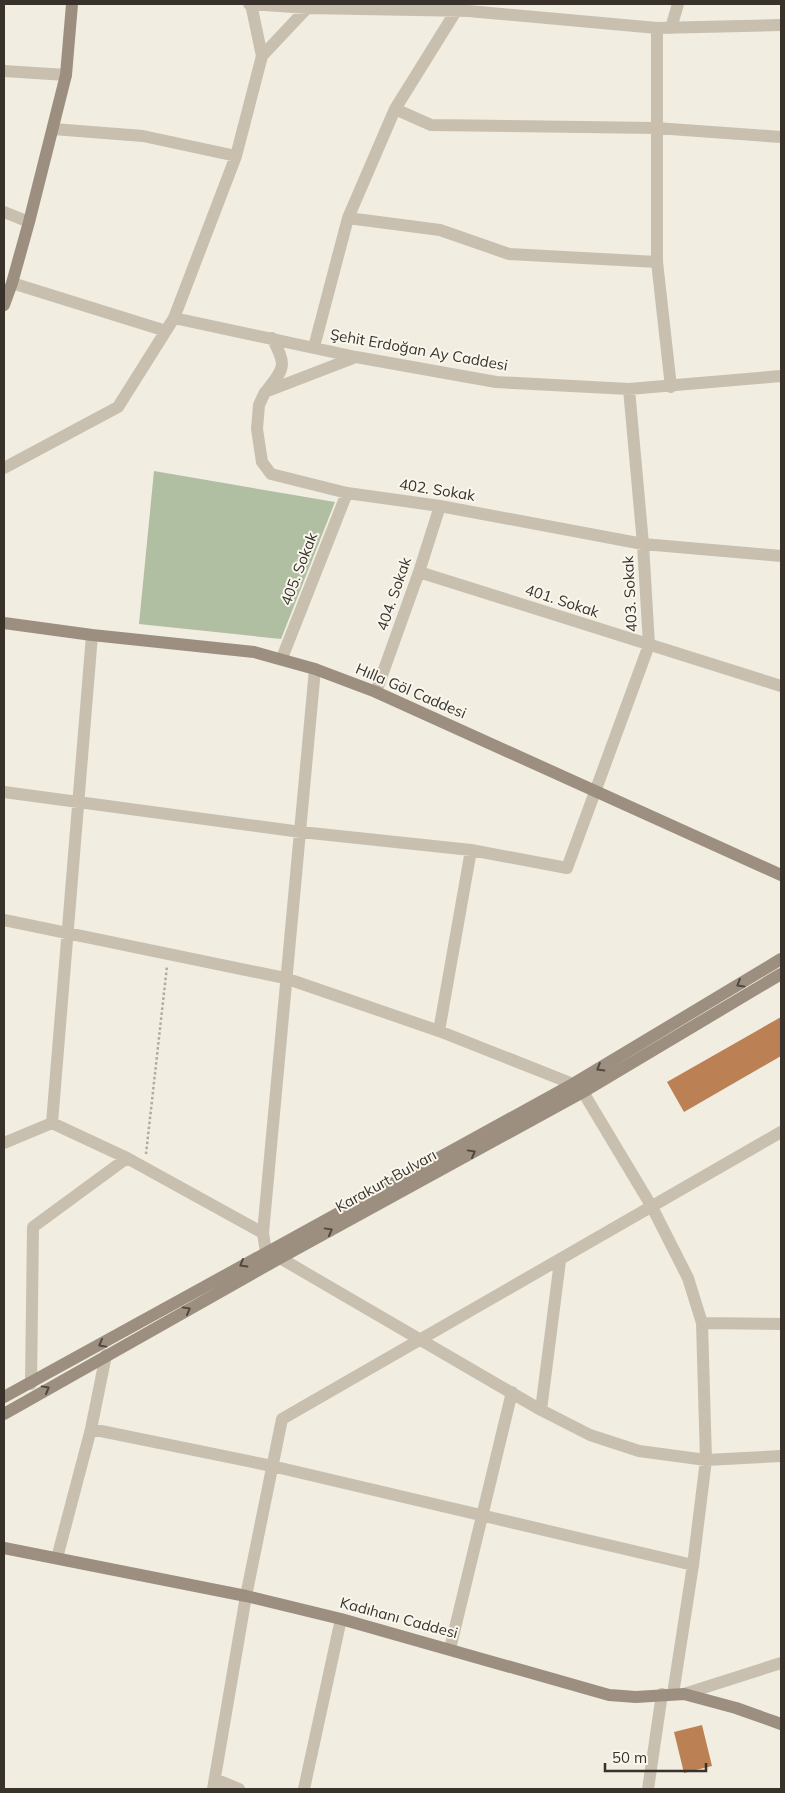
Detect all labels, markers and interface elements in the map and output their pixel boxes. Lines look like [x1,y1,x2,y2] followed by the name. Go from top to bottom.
[329,325,509,375] street label: Şehit Erdoğan Ay Caddesi
[398,474,477,505] street label: 402. Sokak
[276,529,321,608] street label: 405. Sokak
[372,554,415,633] street label: 404. Sokak
[618,555,641,633] street label: 403. Sokak
[523,580,602,621] street label: 401. Sokak
[353,659,469,722] street label: Hılla Göl Caddesi
[736,978,745,988] one-way arrow
[597,1062,606,1072] one-way arrow
[332,1145,440,1216] street label: Karakurt Bulvarı
[467,1149,476,1159] one-way arrow
[324,1227,333,1237] one-way arrow
[240,1258,249,1268] one-way arrow
[182,1306,191,1316] one-way arrow
[98,1338,107,1348] one-way arrow
[40,1385,49,1395] one-way arrow
[338,1593,460,1642] street label: Kadıhanı Caddesi
[605,1740,706,1772] scale bar
[612,1748,647,1767] text: 50 m

